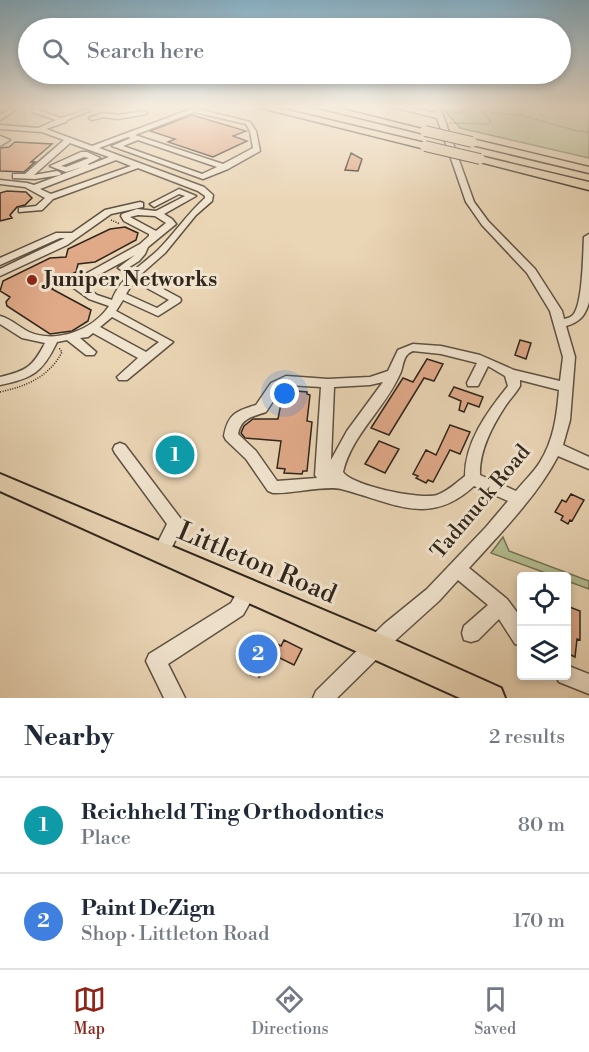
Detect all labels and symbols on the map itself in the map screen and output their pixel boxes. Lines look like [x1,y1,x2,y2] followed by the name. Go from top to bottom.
[41,267,217,293] place label: Juniper Networks
[25,273,39,287] marker: Juniper Networks
[270,379,299,408] your location
[156,432,195,478] pin: 1
[426,440,536,564] street label: Tadmuck Road
[173,515,342,611] street label: Littleton Road
[238,632,278,676] pin: 2

